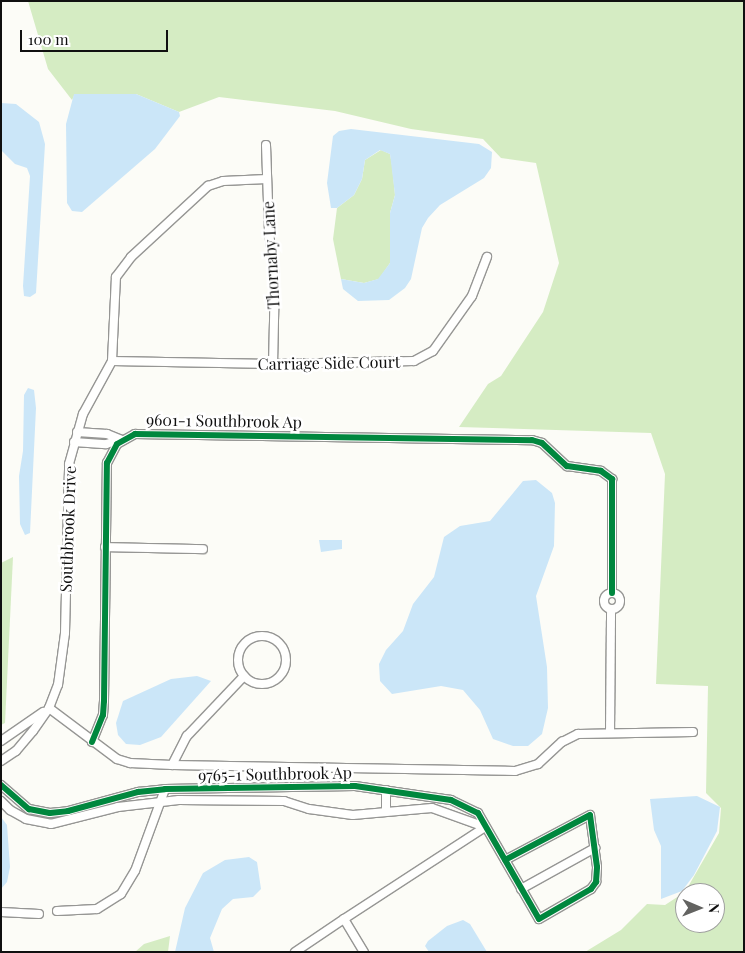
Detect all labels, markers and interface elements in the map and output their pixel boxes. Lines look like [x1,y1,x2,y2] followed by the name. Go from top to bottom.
[22,20,170,52] scale bar
[28,29,69,49] text: 100 m
[259,200,283,310] street label: Thornaby Lane
[257,352,401,374] street label: Carriage Side Court
[145,410,303,432] street label: 9601-1 Southbrook Ap
[56,465,80,593] street label: Southbrook Drive
[198,763,352,785] street label: 9765-1 Southbrook Ap
[675,883,725,933] north arrow
[705,903,724,913] text: N

